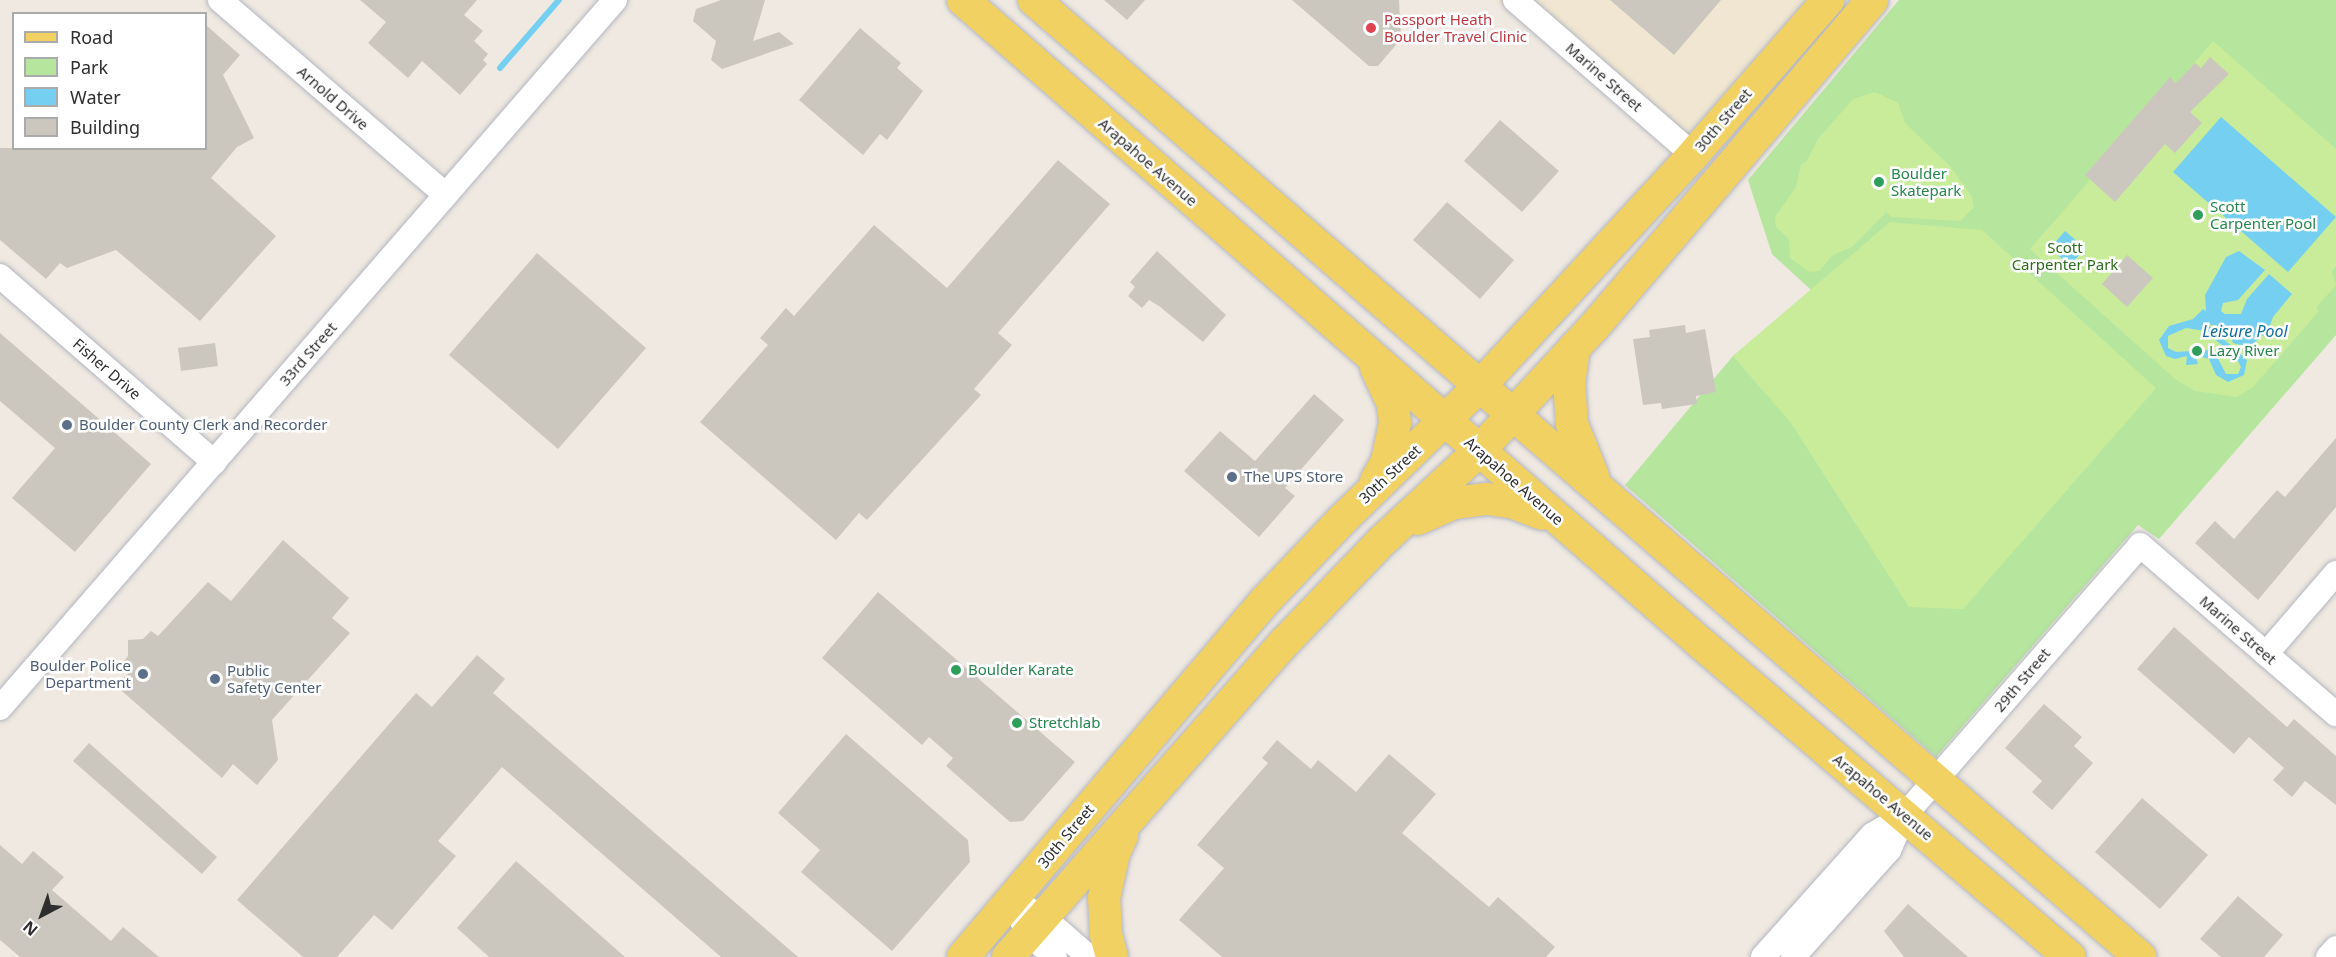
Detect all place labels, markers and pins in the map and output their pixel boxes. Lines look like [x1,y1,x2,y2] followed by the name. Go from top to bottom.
[1384,10,1527,45] place label: Passport Heath Boulder Travel Clinic
[1362,19,1380,37] marker: Passport Heath Boulder Travel Clinic
[1891,164,1961,199] place label: Boulder Skatepark
[1872,175,1886,189] marker: Boulder Skatepark
[2210,197,2316,232] place label: Scott Carpenter Pool
[2191,208,2205,222] marker: Scott Carpenter Pool
[2209,342,2279,360] place label: Lazy River
[2190,344,2204,358] marker: Lazy River
[79,416,327,434] place label: Boulder County Clerk and Recorder
[60,418,74,432] marker: Boulder County Clerk and Recorder
[1244,468,1343,486] place label: The UPS Store
[1225,470,1239,484] marker: The UPS Store
[30,656,131,691] place label: Boulder Police Department
[227,661,322,696] place label: Public Safety Center
[968,661,1074,679] place label: Boulder Karate
[949,663,963,677] marker: Boulder Karate
[136,667,150,681] marker: Boulder Police Department
[208,672,222,686] marker: Public Safety Center
[1029,714,1100,732] place label: Stretchlab
[1010,716,1024,730] marker: Stretchlab

